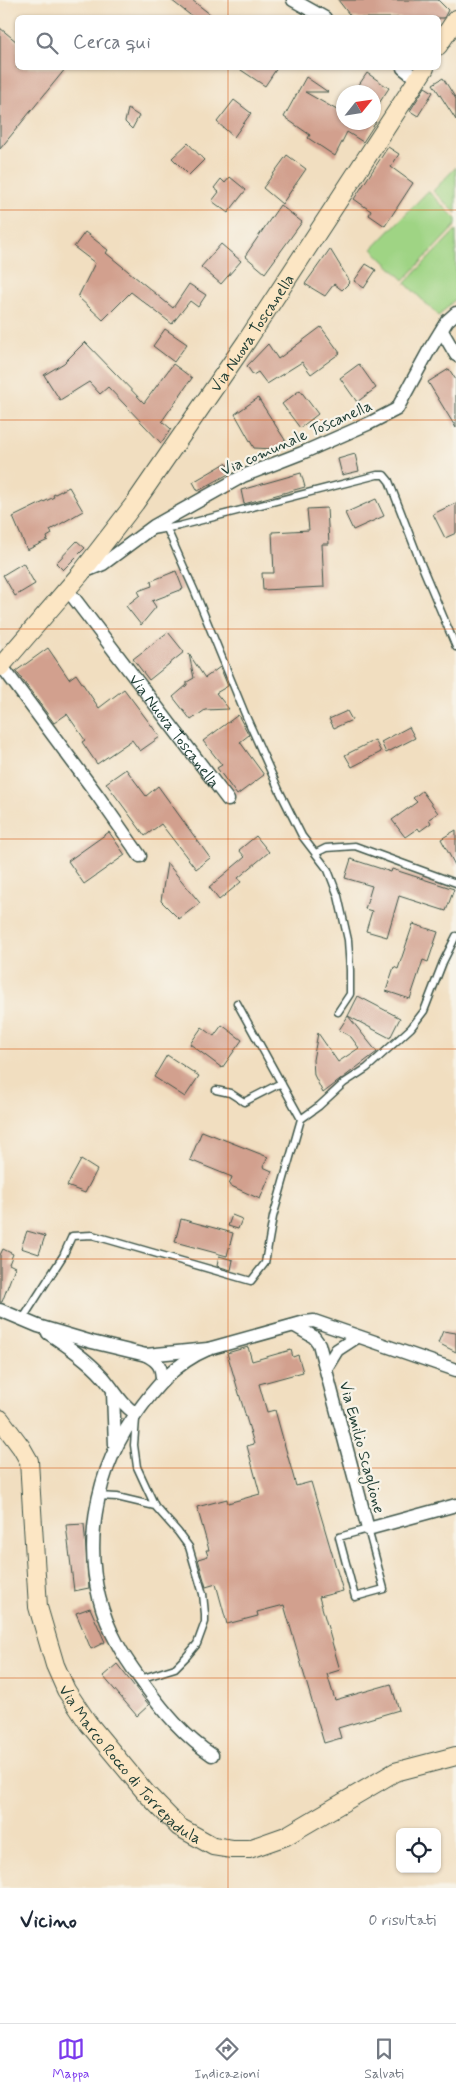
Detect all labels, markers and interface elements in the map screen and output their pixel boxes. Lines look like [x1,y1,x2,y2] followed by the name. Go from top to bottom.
[15,15,441,70] search box
[33,29,61,57] icon: search
[73,30,151,55] text: Cerca qui
[336,85,381,130] north arrow
[206,270,300,397] street label: Via Nuova Toscanella
[218,395,376,481] street label: Via comunale Toscanella
[124,670,224,793] street label: Via Nuova Toscanella
[333,1379,389,1516] street label: Via Emilio Scaglione
[53,1681,205,1850] street label: Via Marco Rocco di Torrepadula
[396,1828,441,1873] map controls
[396,1828,441,1873] button: locate
[20,1907,77,1935] text: Vicino
[369,1910,436,1931] text: 0 risultati
[52,2035,90,2083] tab: Mappa
[194,2035,260,2083] tab: Indicazioni
[364,2035,404,2083] tab: Salvati

